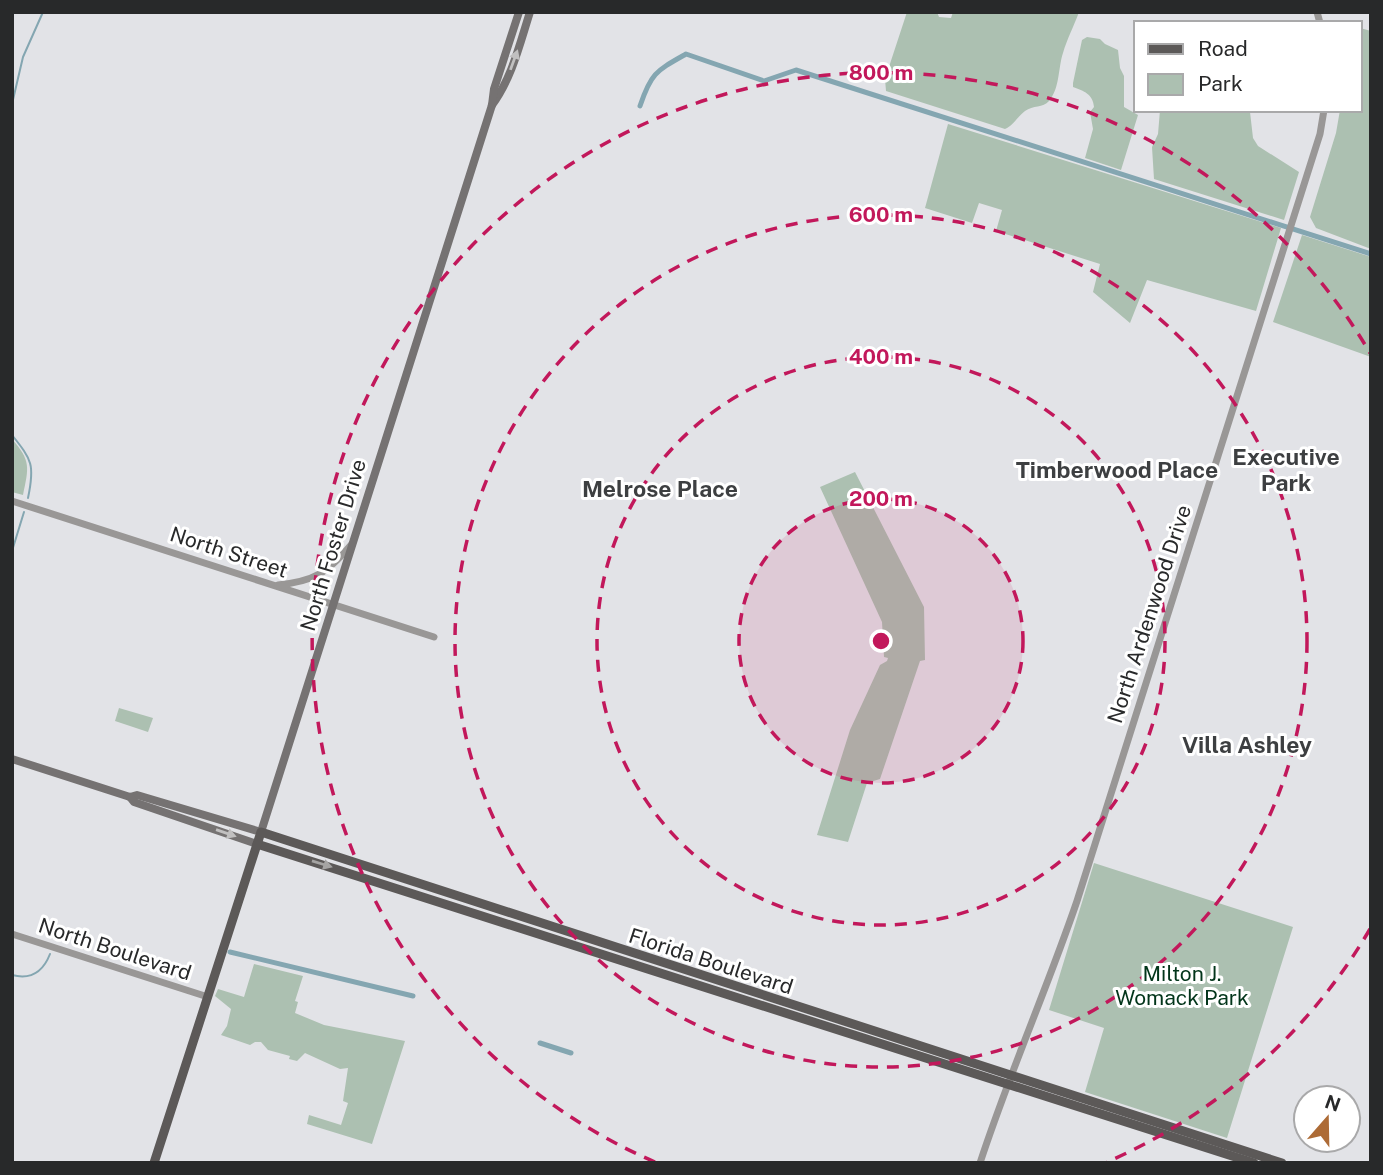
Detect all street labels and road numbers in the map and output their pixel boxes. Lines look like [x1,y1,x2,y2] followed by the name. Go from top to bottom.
[295,456,371,634] street label: North Foster Drive
[1102,502,1196,726] street label: North Ardenwood Drive
[167,521,291,583] street label: North Street
[35,913,195,985] street label: North Boulevard
[626,923,796,999] street label: Florida Boulevard

